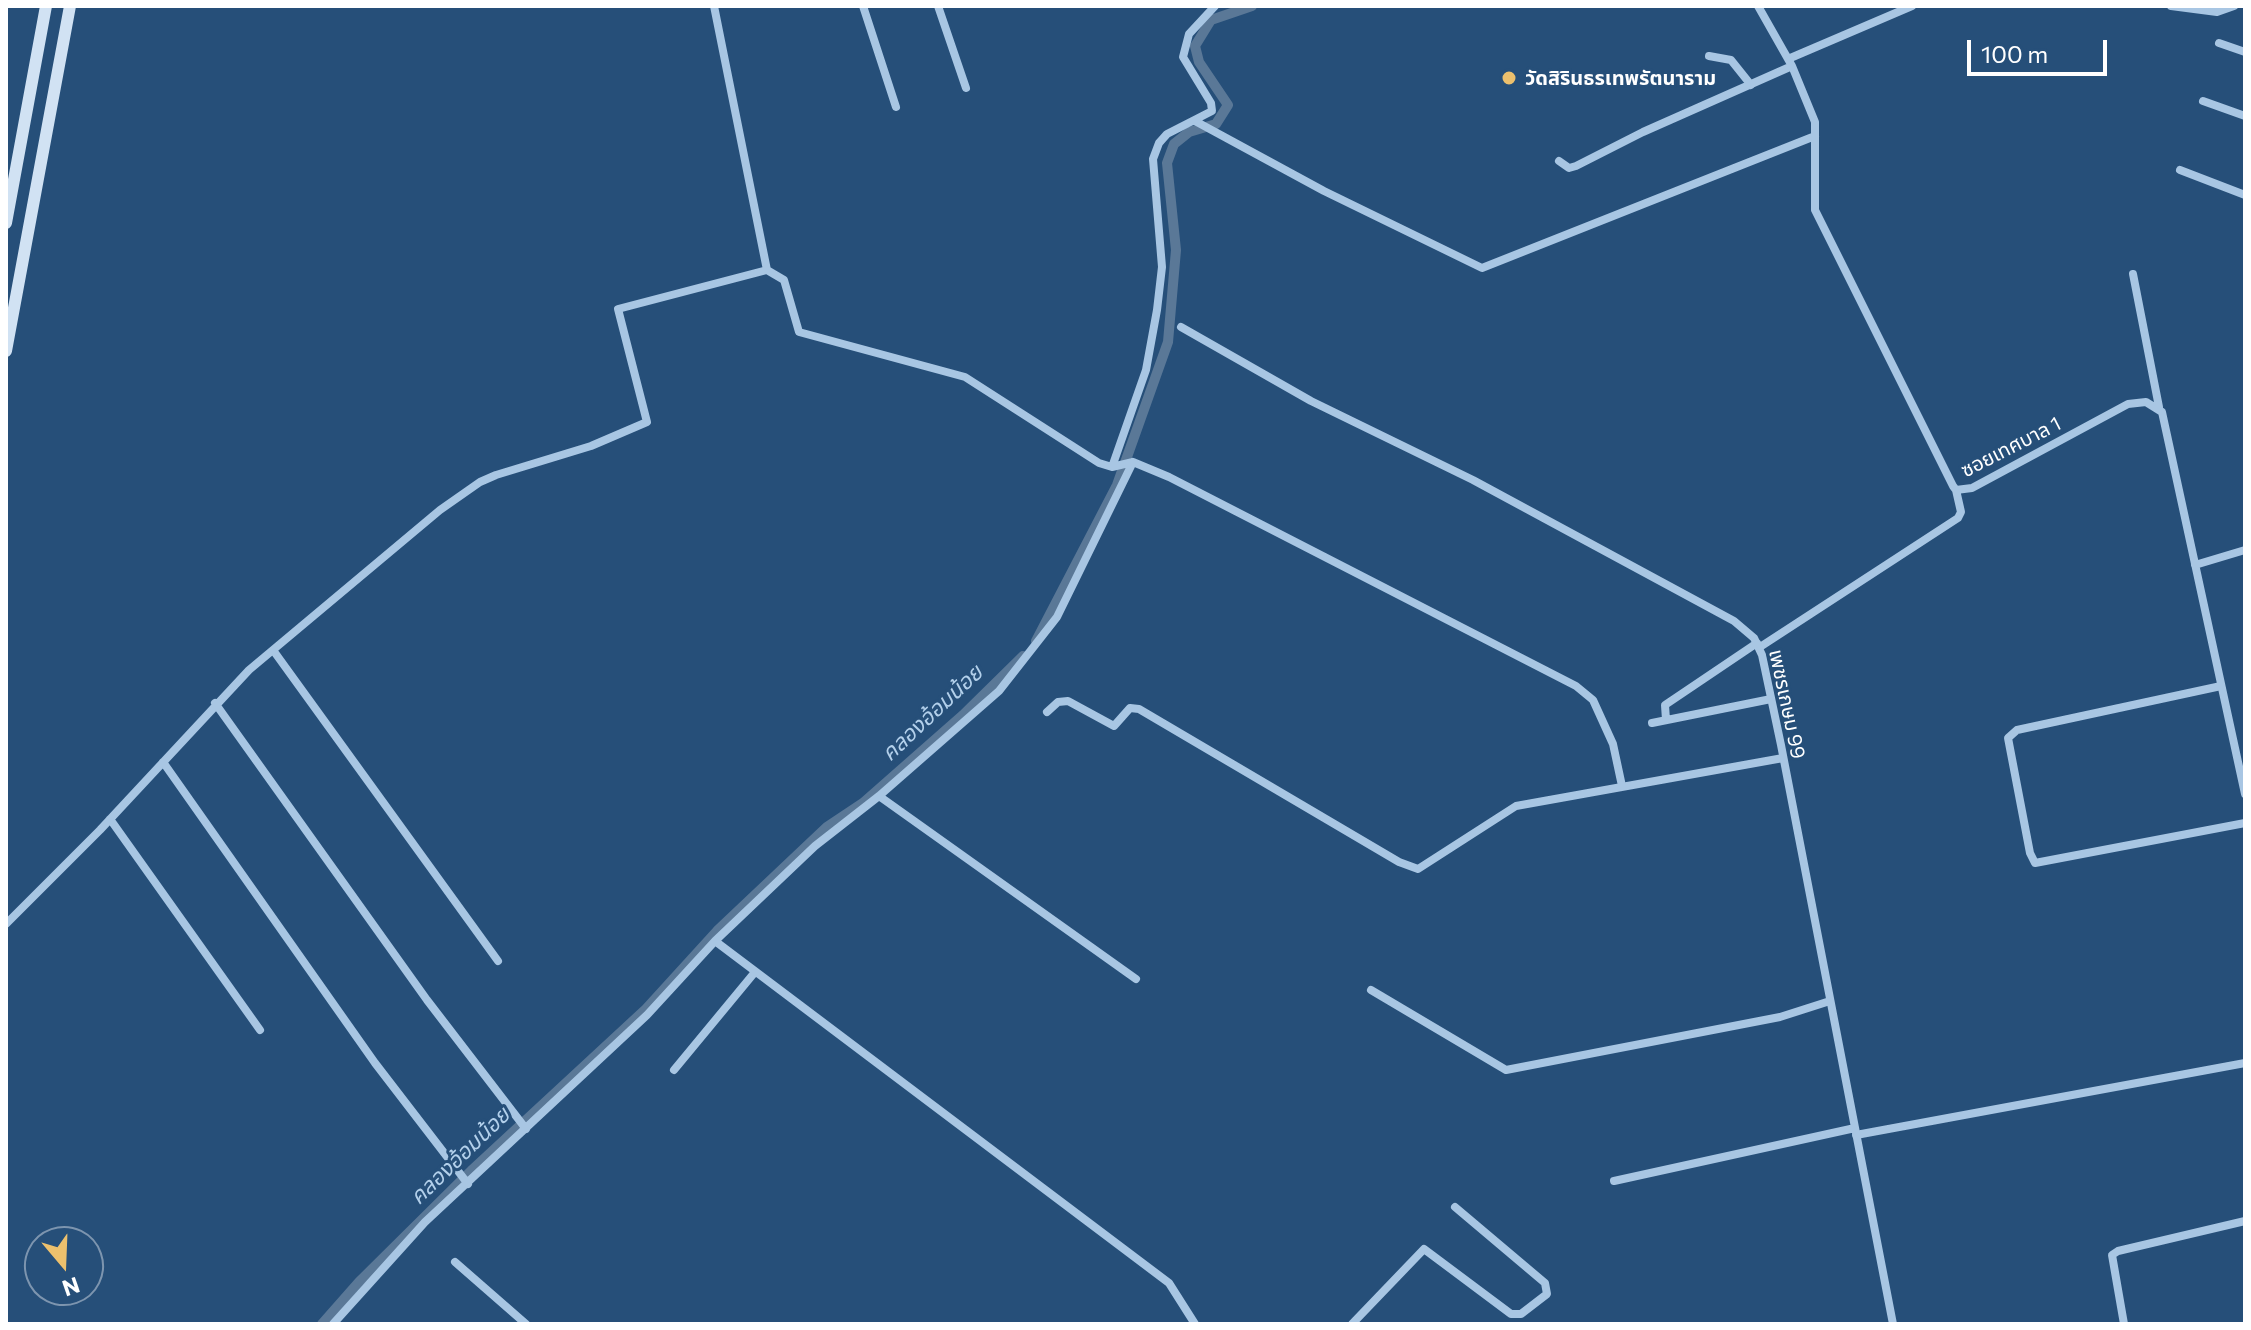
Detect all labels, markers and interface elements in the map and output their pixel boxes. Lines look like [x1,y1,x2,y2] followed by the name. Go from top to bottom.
[1971,24,2111,74] scale bar
[1981,39,2048,68] text: 100 m
[1525,66,1716,90] place label: วัดสิรินธรเทพรัตนาราม
[1500,69,1518,87] marker: วัดสิรินธรเทพรัตนาราม
[1957,412,2065,482] street label: ซอยเทศบาล 1
[1764,647,1810,761] street label: เพชรเกษม 99
[876,660,988,766] water label: คลองอ้อมน้อย
[405,1102,515,1210] water label: คลองอ้อมน้อย
[24,1226,104,1306] north arrow
[59,1272,84,1303] text: N

